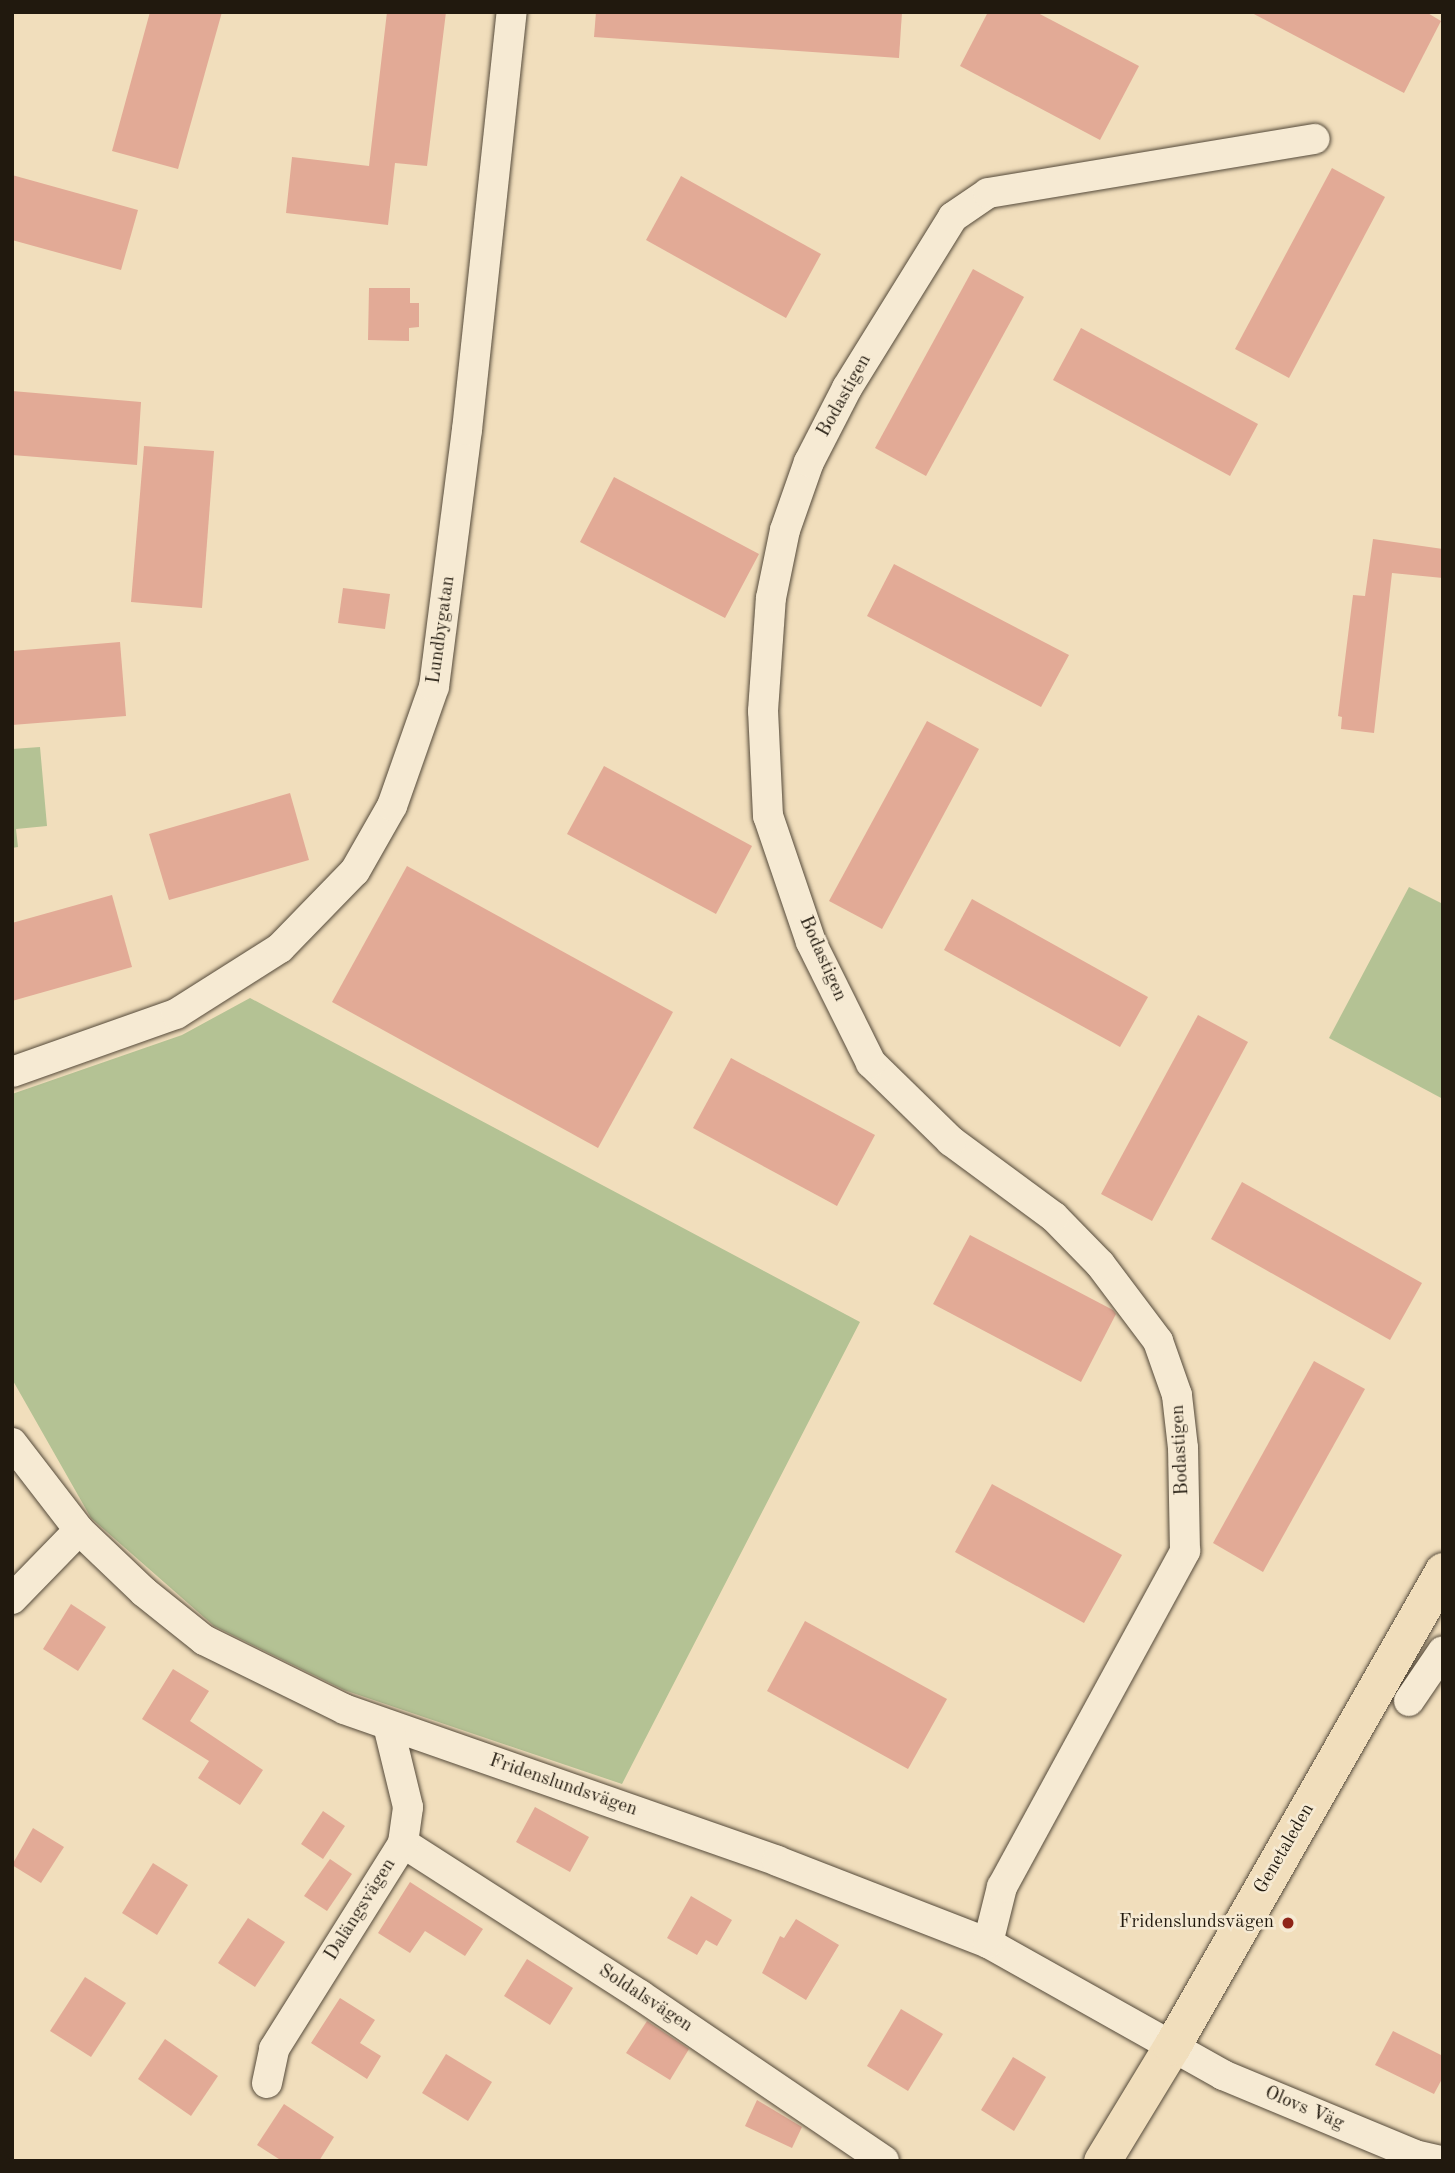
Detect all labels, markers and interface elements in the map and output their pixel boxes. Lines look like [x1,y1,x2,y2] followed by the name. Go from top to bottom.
[813,351,877,441] street label: Bodastigen
[423,575,461,685] street label: Lundbygatan
[793,913,851,1005] street label: Bodastigen
[1167,1404,1195,1496] street label: Bodastigen
[486,1750,640,1822] street label: Fridenslundsvägen
[1250,1800,1320,1898] street label: Genetaleden
[321,1855,401,1965] street label: Dalängsvägen
[1119,1912,1274,1934] place label: Fridenslundsvägen
[1280,1915,1296,1931] marker: Fridenslundsvägen
[594,1960,696,2038] street label: Soldalsvägen
[1261,2082,1347,2136] street label: Olovs Väg

